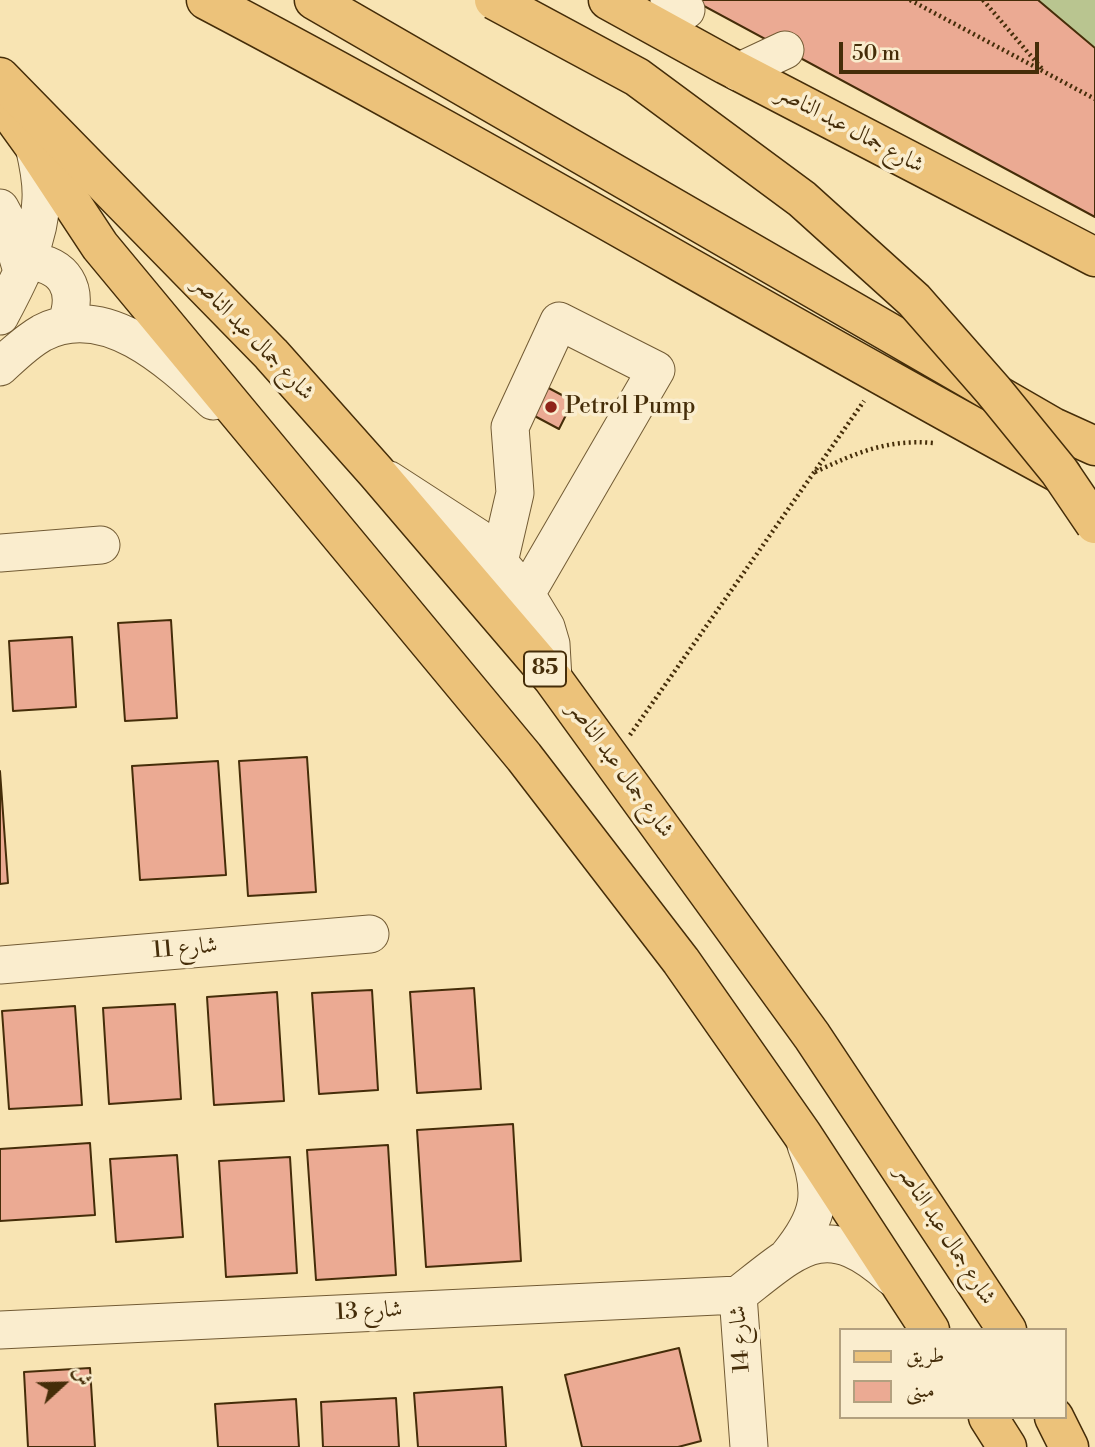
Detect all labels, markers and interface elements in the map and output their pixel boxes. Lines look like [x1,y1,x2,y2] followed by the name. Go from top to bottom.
[843,28,1042,72] scale bar
[852,41,900,67] text: 50 m
[772,80,928,180] street label: شارع جمال عبد الناصر
[187,271,319,407] street label: شارع جمال عبد الناصر
[565,393,696,421] place label: Petrol Pump
[543,399,559,415] marker: Petrol Pump
[524,652,566,686] road number: 85
[561,696,679,844] street label: شارع جمال عبد الناصر
[151,932,219,966] street label: شارع 11
[889,1159,1001,1311] street label: شارع جمال عبد الناصر
[335,1296,403,1328] street label: شارع 13
[725,1304,757,1374] street label: شارع 14
[839,1328,1067,1419] legend
[906,1343,944,1369] text: طريق
[28,1349,98,1419] north arrow
[68,1363,97,1389] text: ش
[906,1378,935,1404] text: مبنى

